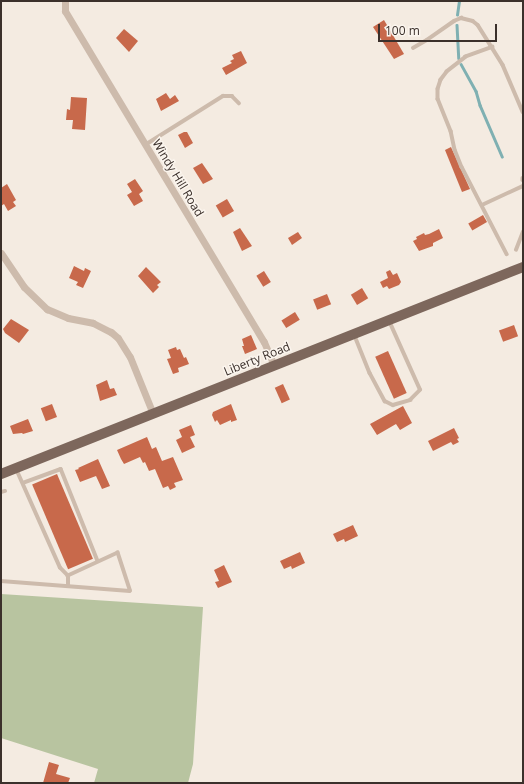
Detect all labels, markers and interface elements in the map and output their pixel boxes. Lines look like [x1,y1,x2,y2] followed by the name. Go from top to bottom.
[380,16,499,42] scale bar
[385,22,420,39] text: 100 m
[149,137,207,219] street label: Windy Hill Road
[222,339,292,379] street label: Liberty Road

